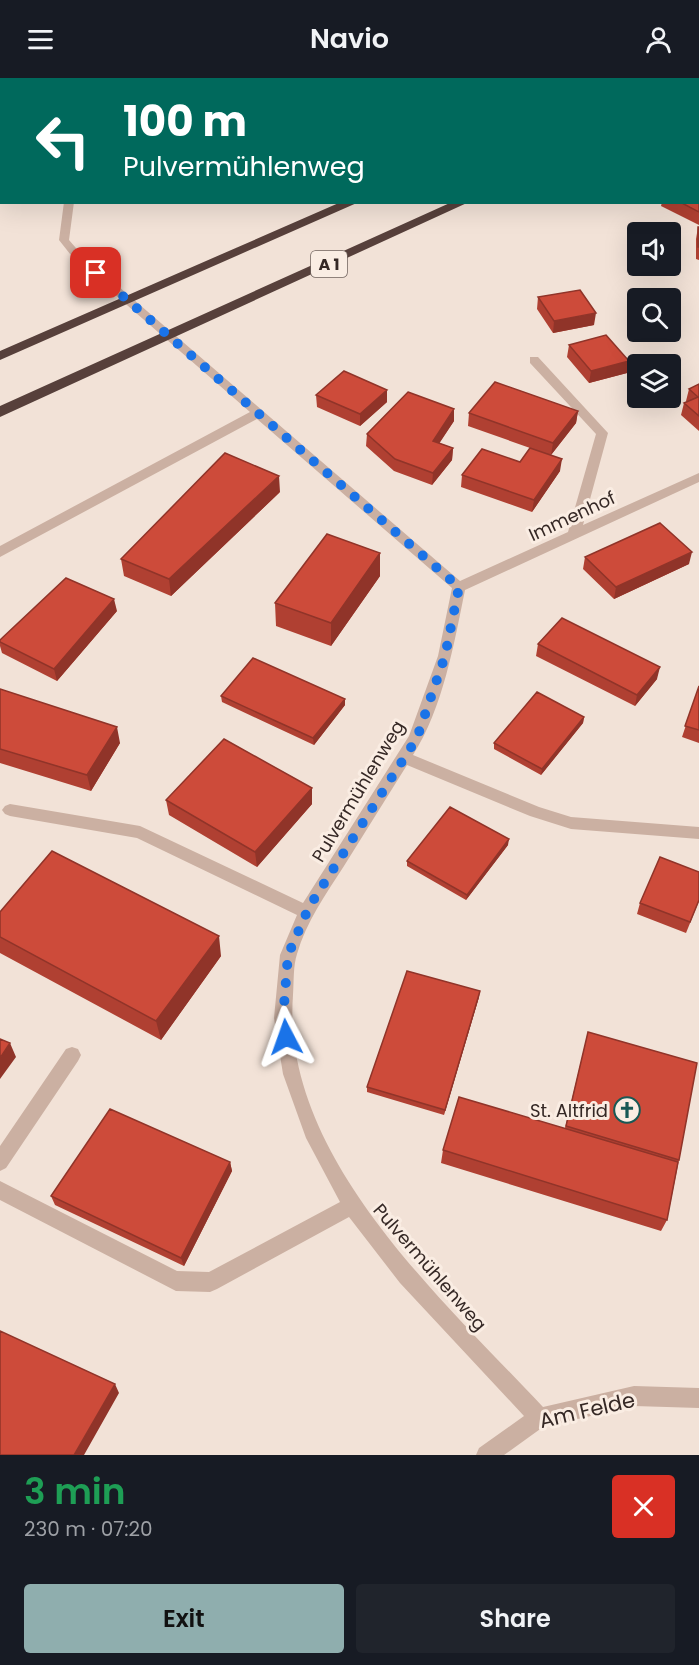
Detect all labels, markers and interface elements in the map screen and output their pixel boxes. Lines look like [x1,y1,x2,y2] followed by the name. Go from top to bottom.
[310,20,389,57] text: Navio
[24,23,57,56] icon: menu
[642,23,675,56] icon: person
[123,92,247,151] text: 100 m
[24,102,102,180] icon: left
[123,148,365,185] text: Pulvermühlenweg
[627,222,681,408] map controls
[627,222,681,276] button: sound
[70,247,121,298] pin
[311,251,347,277] road number: A 1
[79,256,112,289] icon: arrive
[627,288,681,342] button: search
[627,354,681,408] button: layers
[525,485,620,547] street label: Immenhof
[306,716,410,866] street label: Pulvermühlenweg
[254,1005,318,1069] position arrow
[612,1095,642,1125] church icon: St. Altfrid
[530,1098,608,1123] place label: St. Altfrid
[368,1198,492,1336] street label: Pulvermühlenweg
[536,1385,638,1435] street label: Am Felde
[24,1466,126,1517] text: 3 min
[612,1475,675,1538] button: close
[24,1515,153,1543] text: 230 m · 07:20
[24,1584,344,1653] button: Exit
[356,1584,675,1653] button: Share

